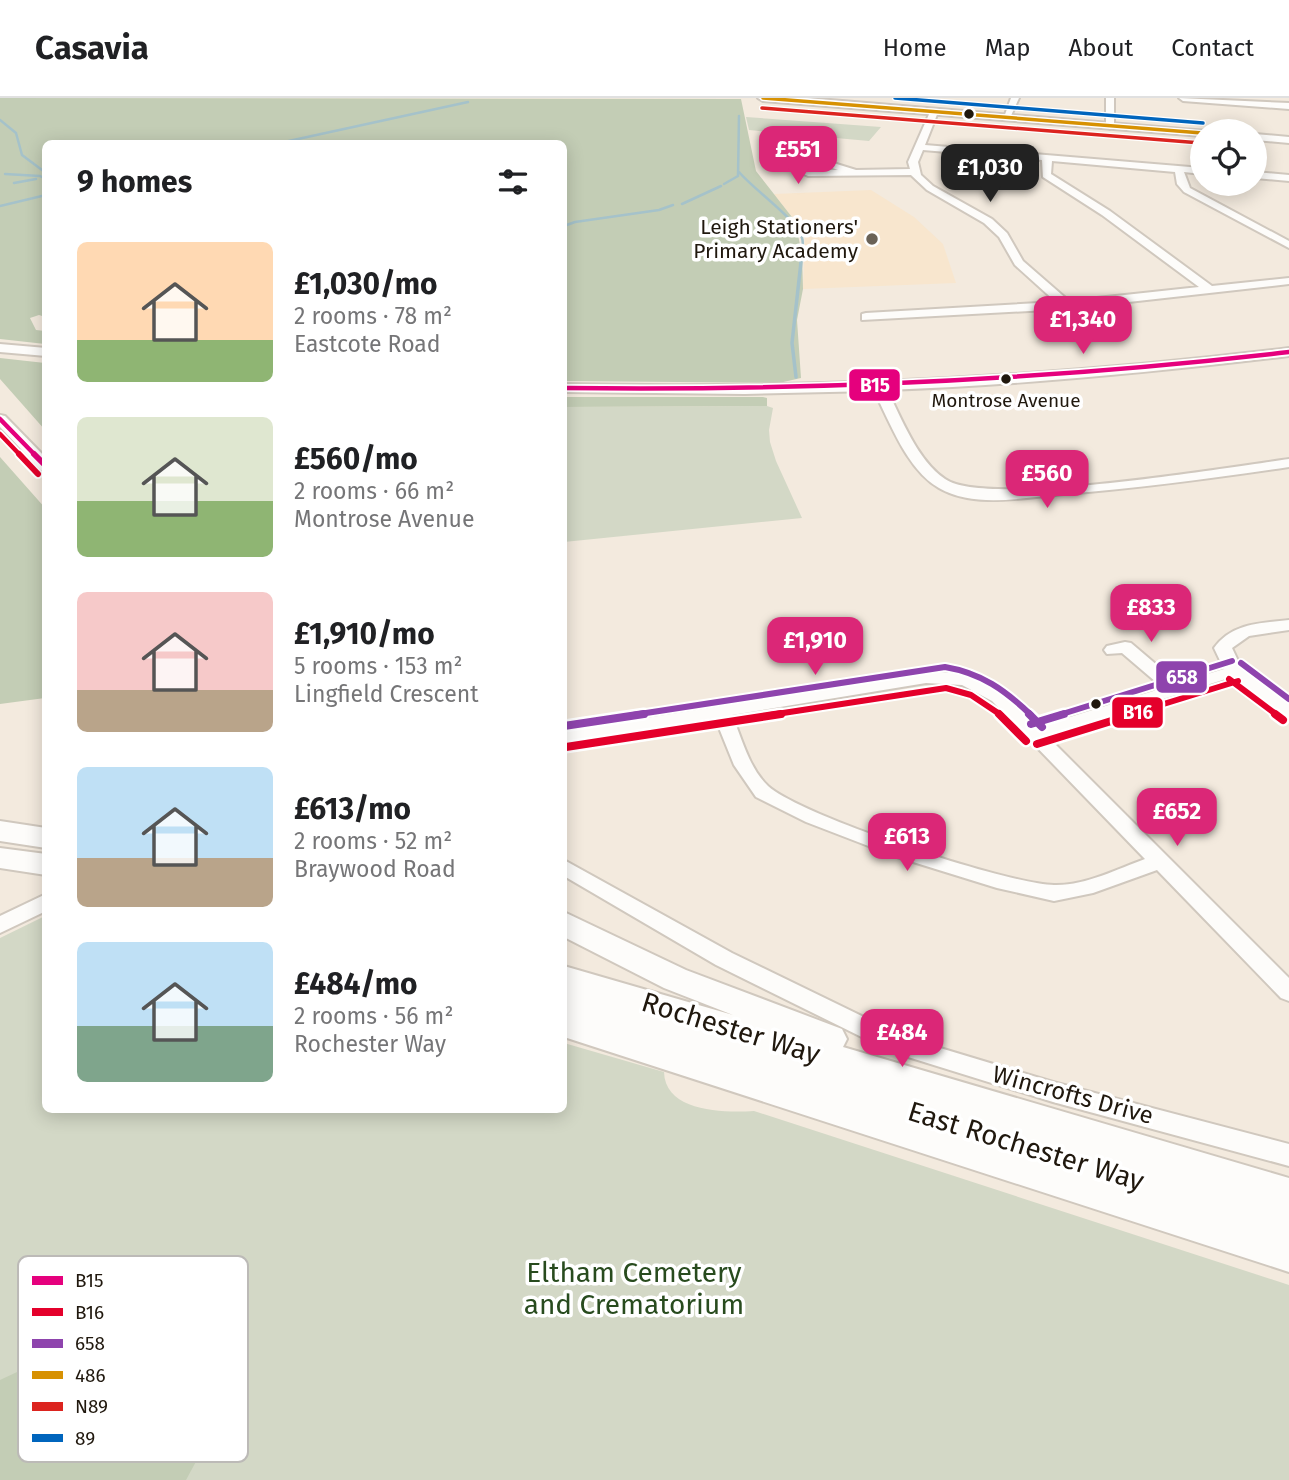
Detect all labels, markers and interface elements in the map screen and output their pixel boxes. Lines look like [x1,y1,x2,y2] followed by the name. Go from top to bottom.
[35,28,149,68] text: Casavia
[883,34,947,62] text: Home
[985,34,1031,62] text: Map
[1069,34,1133,62] text: About
[1171,34,1254,62] text: Contact
[962,107,976,121] unlabelled marker
[1190,119,1267,196] map controls
[1190,119,1267,196] button: locate
[757,126,839,186] pin: £551
[775,135,821,163] text: £551
[933,144,1047,204] pin: £1,030
[957,153,1023,181] text: £1,030
[494,163,532,201] icon: filters
[77,164,192,200] text: 9 homes
[693,214,859,264] place label: Leigh Stationers' Primary Academy
[864,231,880,247] marker: Leigh Stationers' Primary Academy
[294,266,438,302] text: £1,030/mo
[133,270,217,354] icon: home
[1026,296,1140,356] pin: £1,340
[294,302,452,330] text: 2 rooms · 78 m²
[1050,305,1116,333] text: £1,340
[294,330,441,358] text: Eastcote Road
[848,368,901,402] line badge: B15
[999,372,1013,386] marker: Montrose Avenue
[860,374,890,397] text: B15
[931,389,1081,412] place label: Montrose Avenue
[294,441,418,477] text: £560/mo
[133,445,217,529] icon: home
[1006,450,1088,510] pin: £560
[1022,459,1072,487] text: £560
[294,477,454,505] text: 2 rooms · 66 m²
[294,505,474,533] text: Montrose Avenue
[1110,584,1192,644] pin: £833
[1126,593,1176,621] text: £833
[294,616,435,652] text: £1,910/mo
[758,618,872,677] pin: £1,910
[133,620,217,704] icon: home
[783,626,847,654] text: £1,910
[294,652,463,680] text: 5 rooms · 153 m²
[1155,660,1208,694] line badge: 658
[1166,666,1198,689] text: 658
[294,680,478,708] text: Lingfield Crescent
[1111,696,1164,729] line badge: B16
[1089,697,1103,711] unlabelled marker
[1123,701,1154,724] text: B16
[1136,788,1218,848] pin: £652
[294,791,411,827] text: £613/mo
[133,795,217,879] icon: home
[1153,797,1201,825] text: £652
[866,814,948,873] pin: £613
[884,822,930,850] text: £613
[294,827,452,855] text: 2 rooms · 52 m²
[294,855,456,883] text: Braywood Road
[294,966,418,1002] text: £484/mo
[133,970,217,1054] icon: home
[638,985,825,1071] street label: Rochester Way
[294,1002,453,1030] text: 2 rooms · 56 m²
[861,1010,943,1069] pin: £484
[876,1018,928,1046] text: £484
[294,1030,446,1058] text: Rochester Way
[990,1060,1156,1130] street label: Wincrofts Drive
[904,1094,1148,1198] street label: East Rochester Way
[18,1256,248,1462] legend
[524,1256,744,1321] park label: Eltham Cemetery and Crematorium
[75,1269,104,1292] text: B15
[75,1301,104,1324] text: B16
[75,1332,105,1355] text: 658
[75,1364,106,1387] text: 486
[75,1395,108,1418] text: N89
[75,1427,95,1450] text: 89

